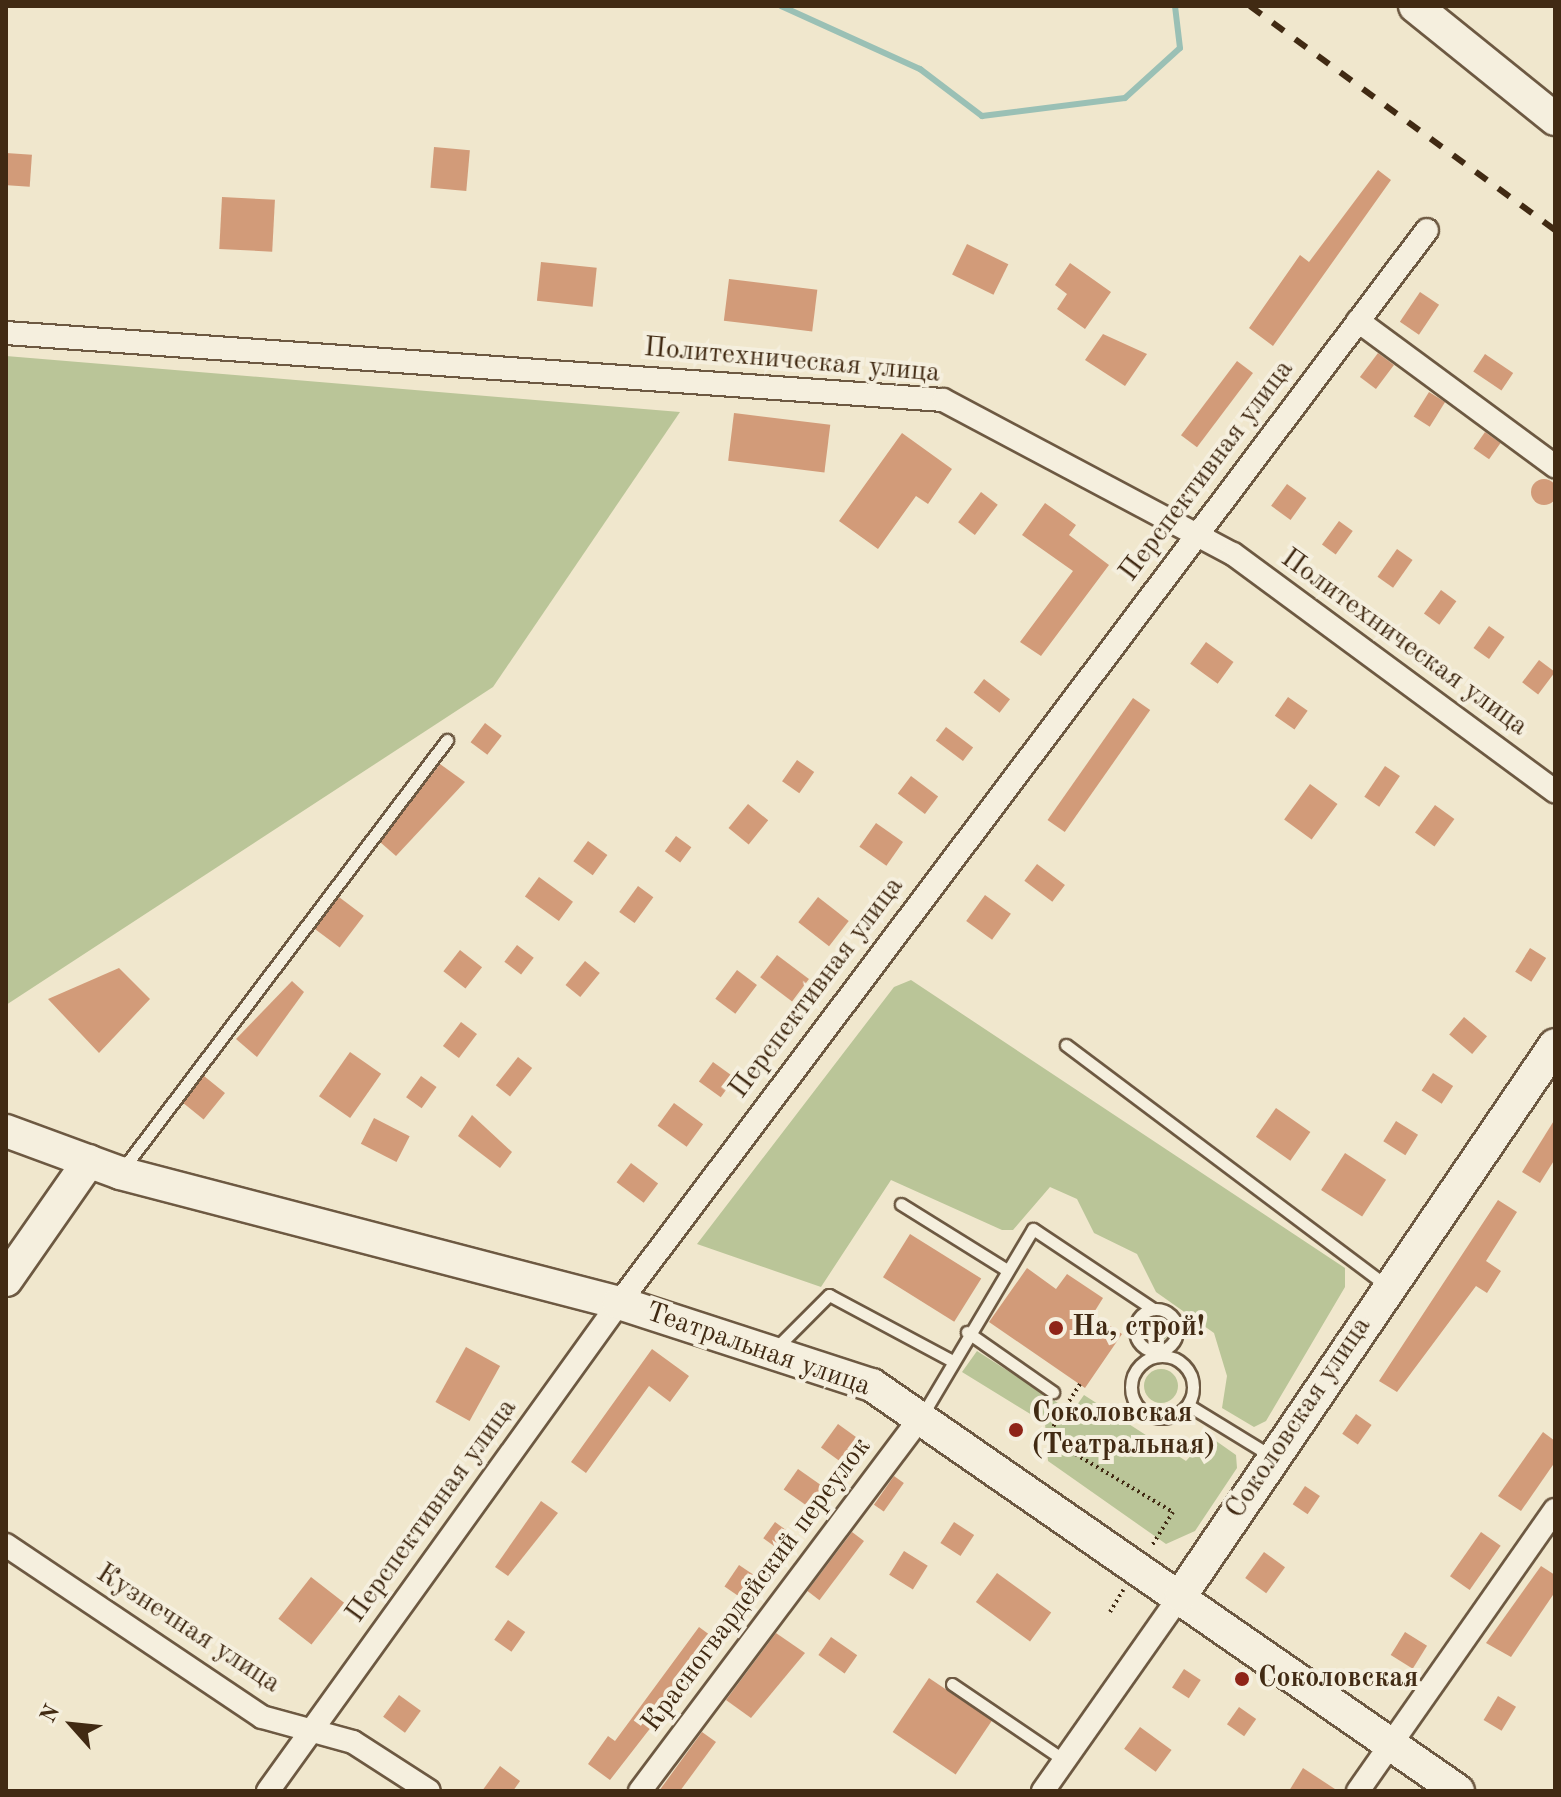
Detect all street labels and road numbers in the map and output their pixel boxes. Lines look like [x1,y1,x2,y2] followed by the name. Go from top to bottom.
[643,331,941,391] street label: Политехническая улица
[1113,354,1301,588] street label: Перспективная улица
[1274,542,1534,744] street label: Политехническая улица
[723,871,911,1105] street label: Перспективная улица
[641,1296,875,1404] street label: Театральная улица
[1219,1311,1379,1525] street label: Соколовская улица
[339,1392,525,1630] street label: Перспективная улица
[635,1431,879,1739] street label: Красногвардейский переулок
[90,1557,286,1701] street label: Кузнечная улица

